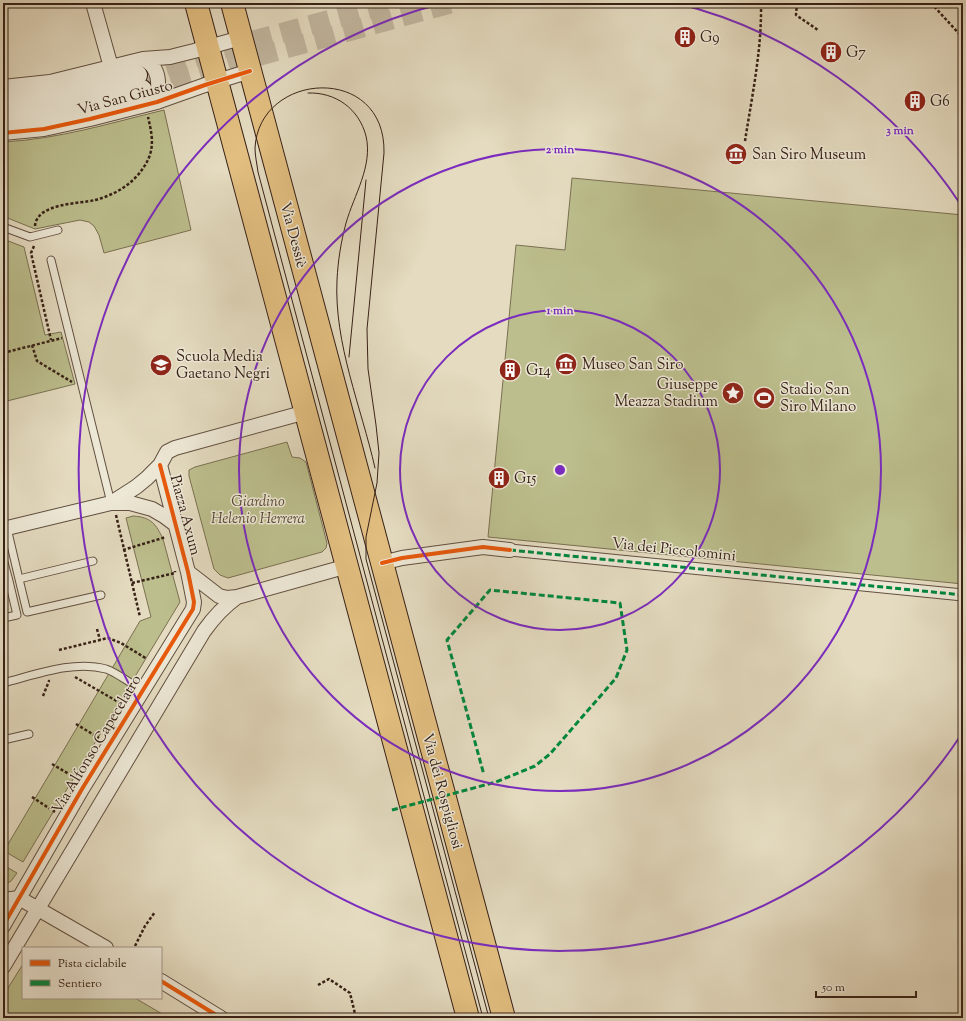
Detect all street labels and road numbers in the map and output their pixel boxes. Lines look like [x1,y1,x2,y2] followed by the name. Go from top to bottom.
[75,76,175,121] street label: Via San Giusto
[274,200,311,271] street label: Via Dessiè
[164,473,205,558] street label: Piazza Axum
[611,534,737,567] street label: Via dei Piccolomini
[47,671,147,818] street label: Via Alfonso Capecelatro
[416,731,467,852] street label: Via dei Rospigliosi

